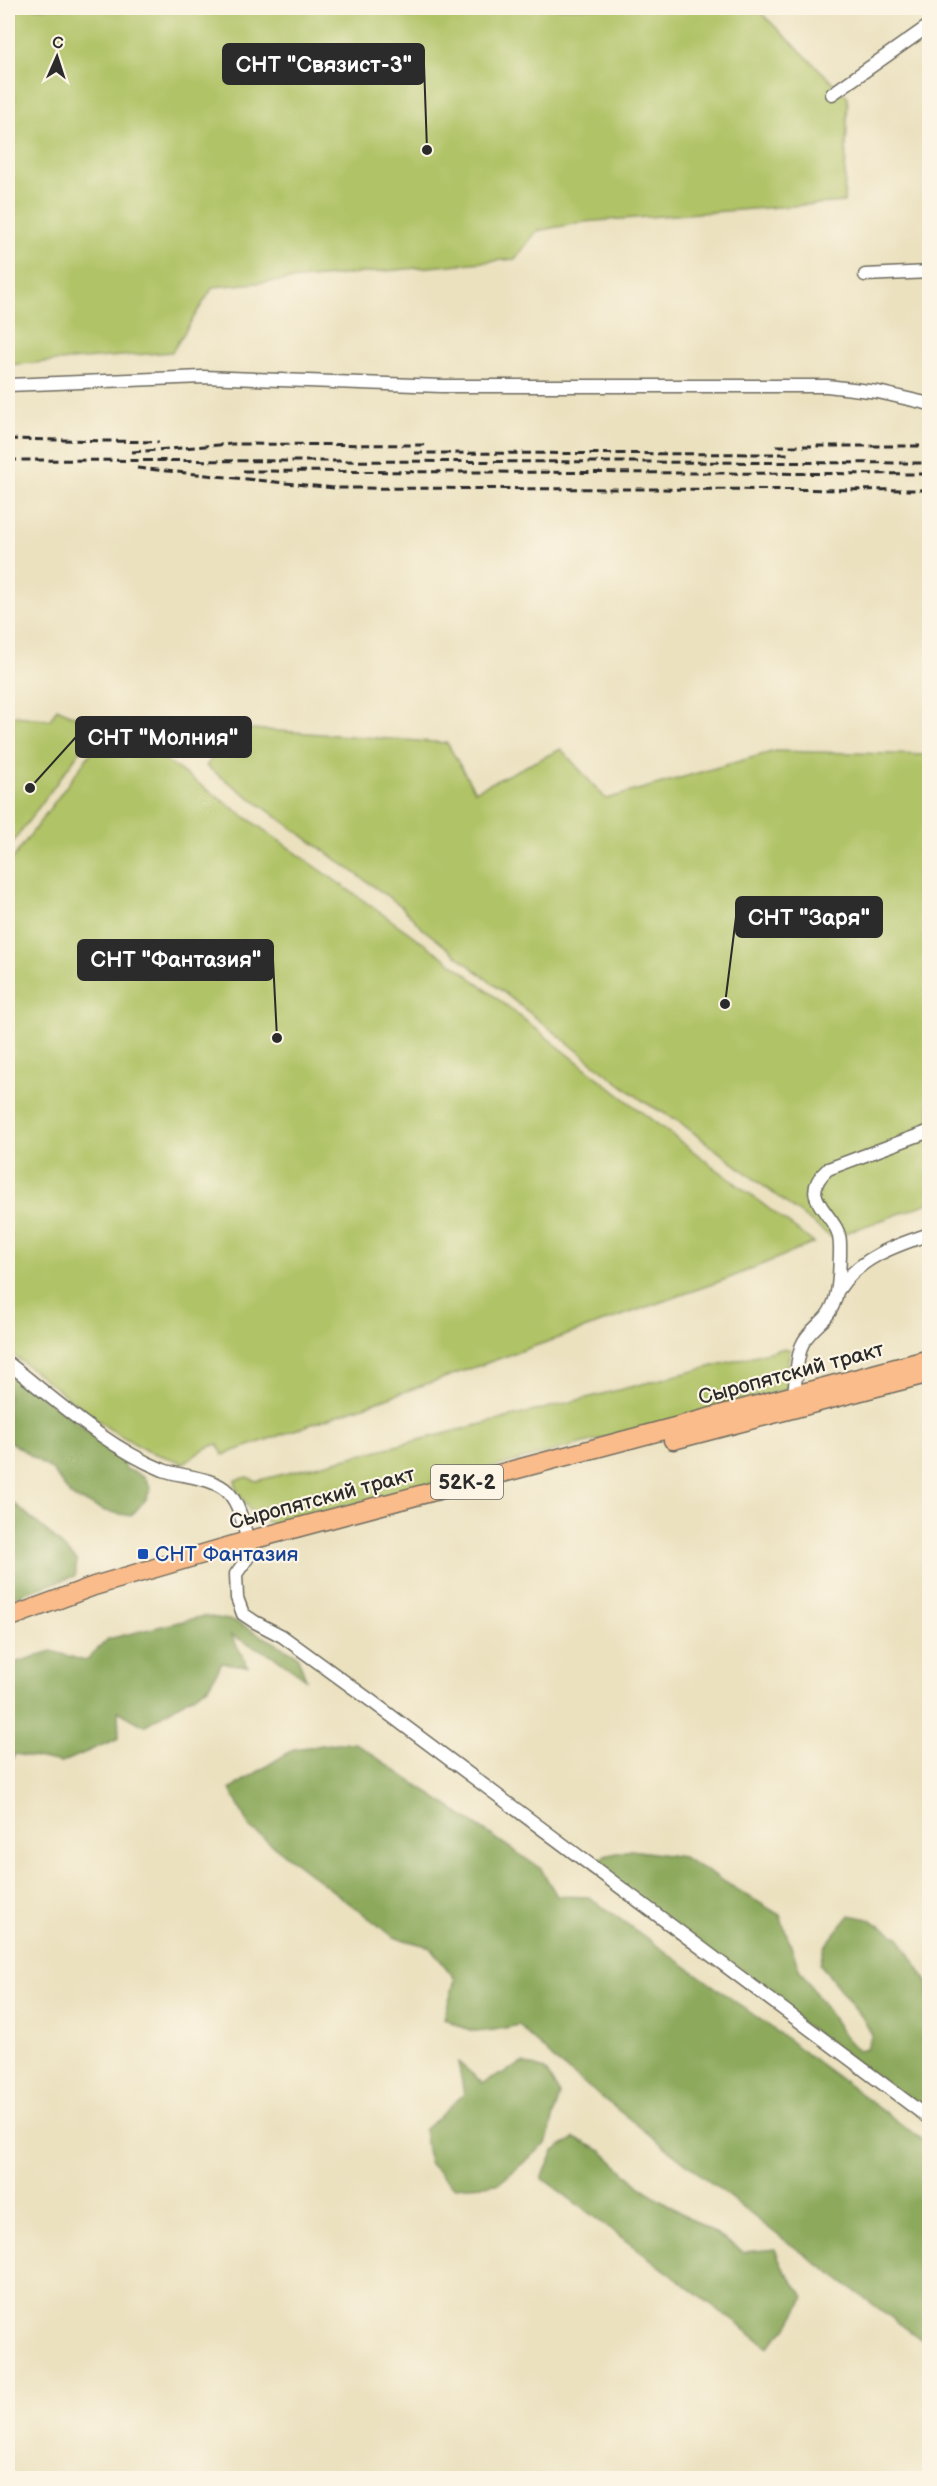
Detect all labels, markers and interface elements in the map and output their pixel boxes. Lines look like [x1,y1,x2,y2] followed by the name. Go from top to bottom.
[27,27,87,87] north arrow
[52,34,64,53] text: С
[223,44,424,84] callout: СНТ "Связист-3"
[236,52,412,79] text: СНТ "Связист-3"
[76,717,251,757] callout: СНТ "Молния"
[88,725,238,752] text: СНТ "Молния"
[736,897,882,937] callout: СНТ "Заря"
[748,905,870,932] text: СНТ "Заря"
[78,940,273,980] callout: СНТ "Фантазия"
[91,947,261,974] text: СНТ "Фантазия"
[696,1337,887,1410] street label: Сыропятский тракт
[227,1462,418,1535] street label: Сыропятский тракт
[431,1465,503,1499] road number: 52К-2
[155,1542,298,1567] place label: СНТ Фантазия
[136,1547,150,1561] marker: СНТ Фантазия

